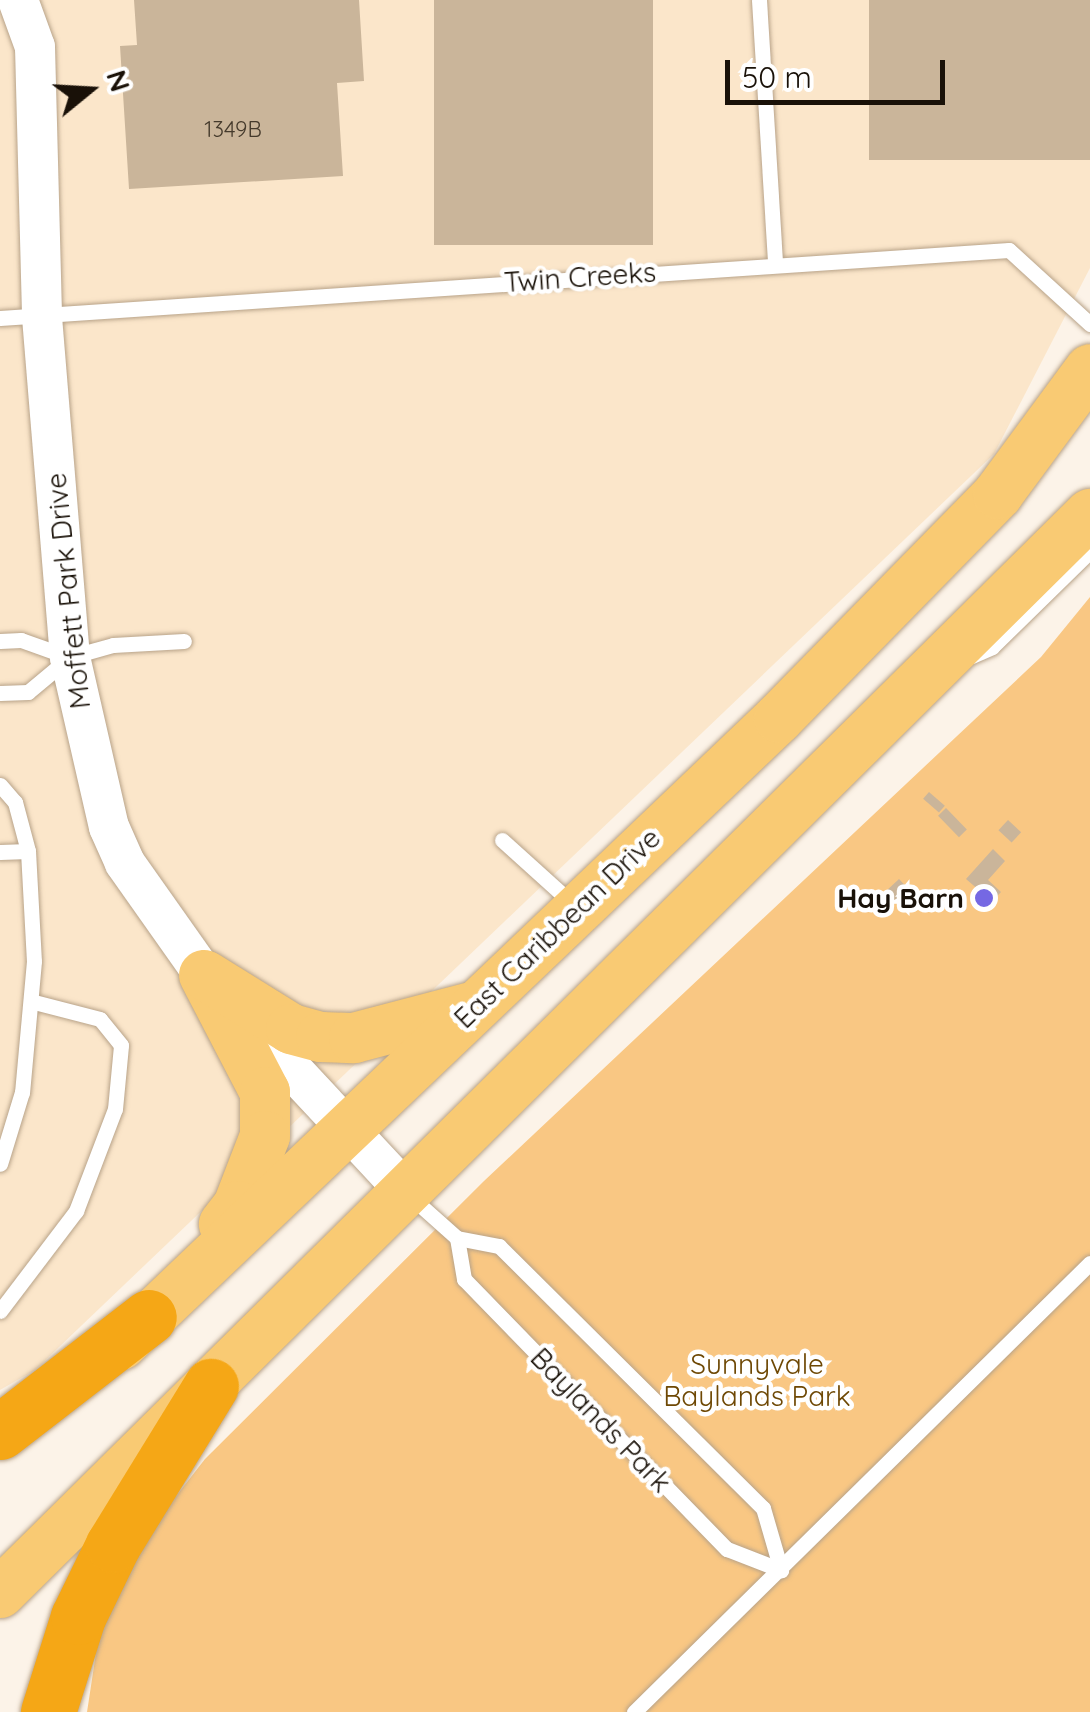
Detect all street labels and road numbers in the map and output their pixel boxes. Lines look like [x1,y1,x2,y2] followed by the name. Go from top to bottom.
[503,255,657,299] street label: Twin Creeks
[39,471,97,711] street label: Moffett Park Drive
[447,821,667,1035] street label: East Caribbean Drive
[524,1341,678,1499] street label: Baylands Park

